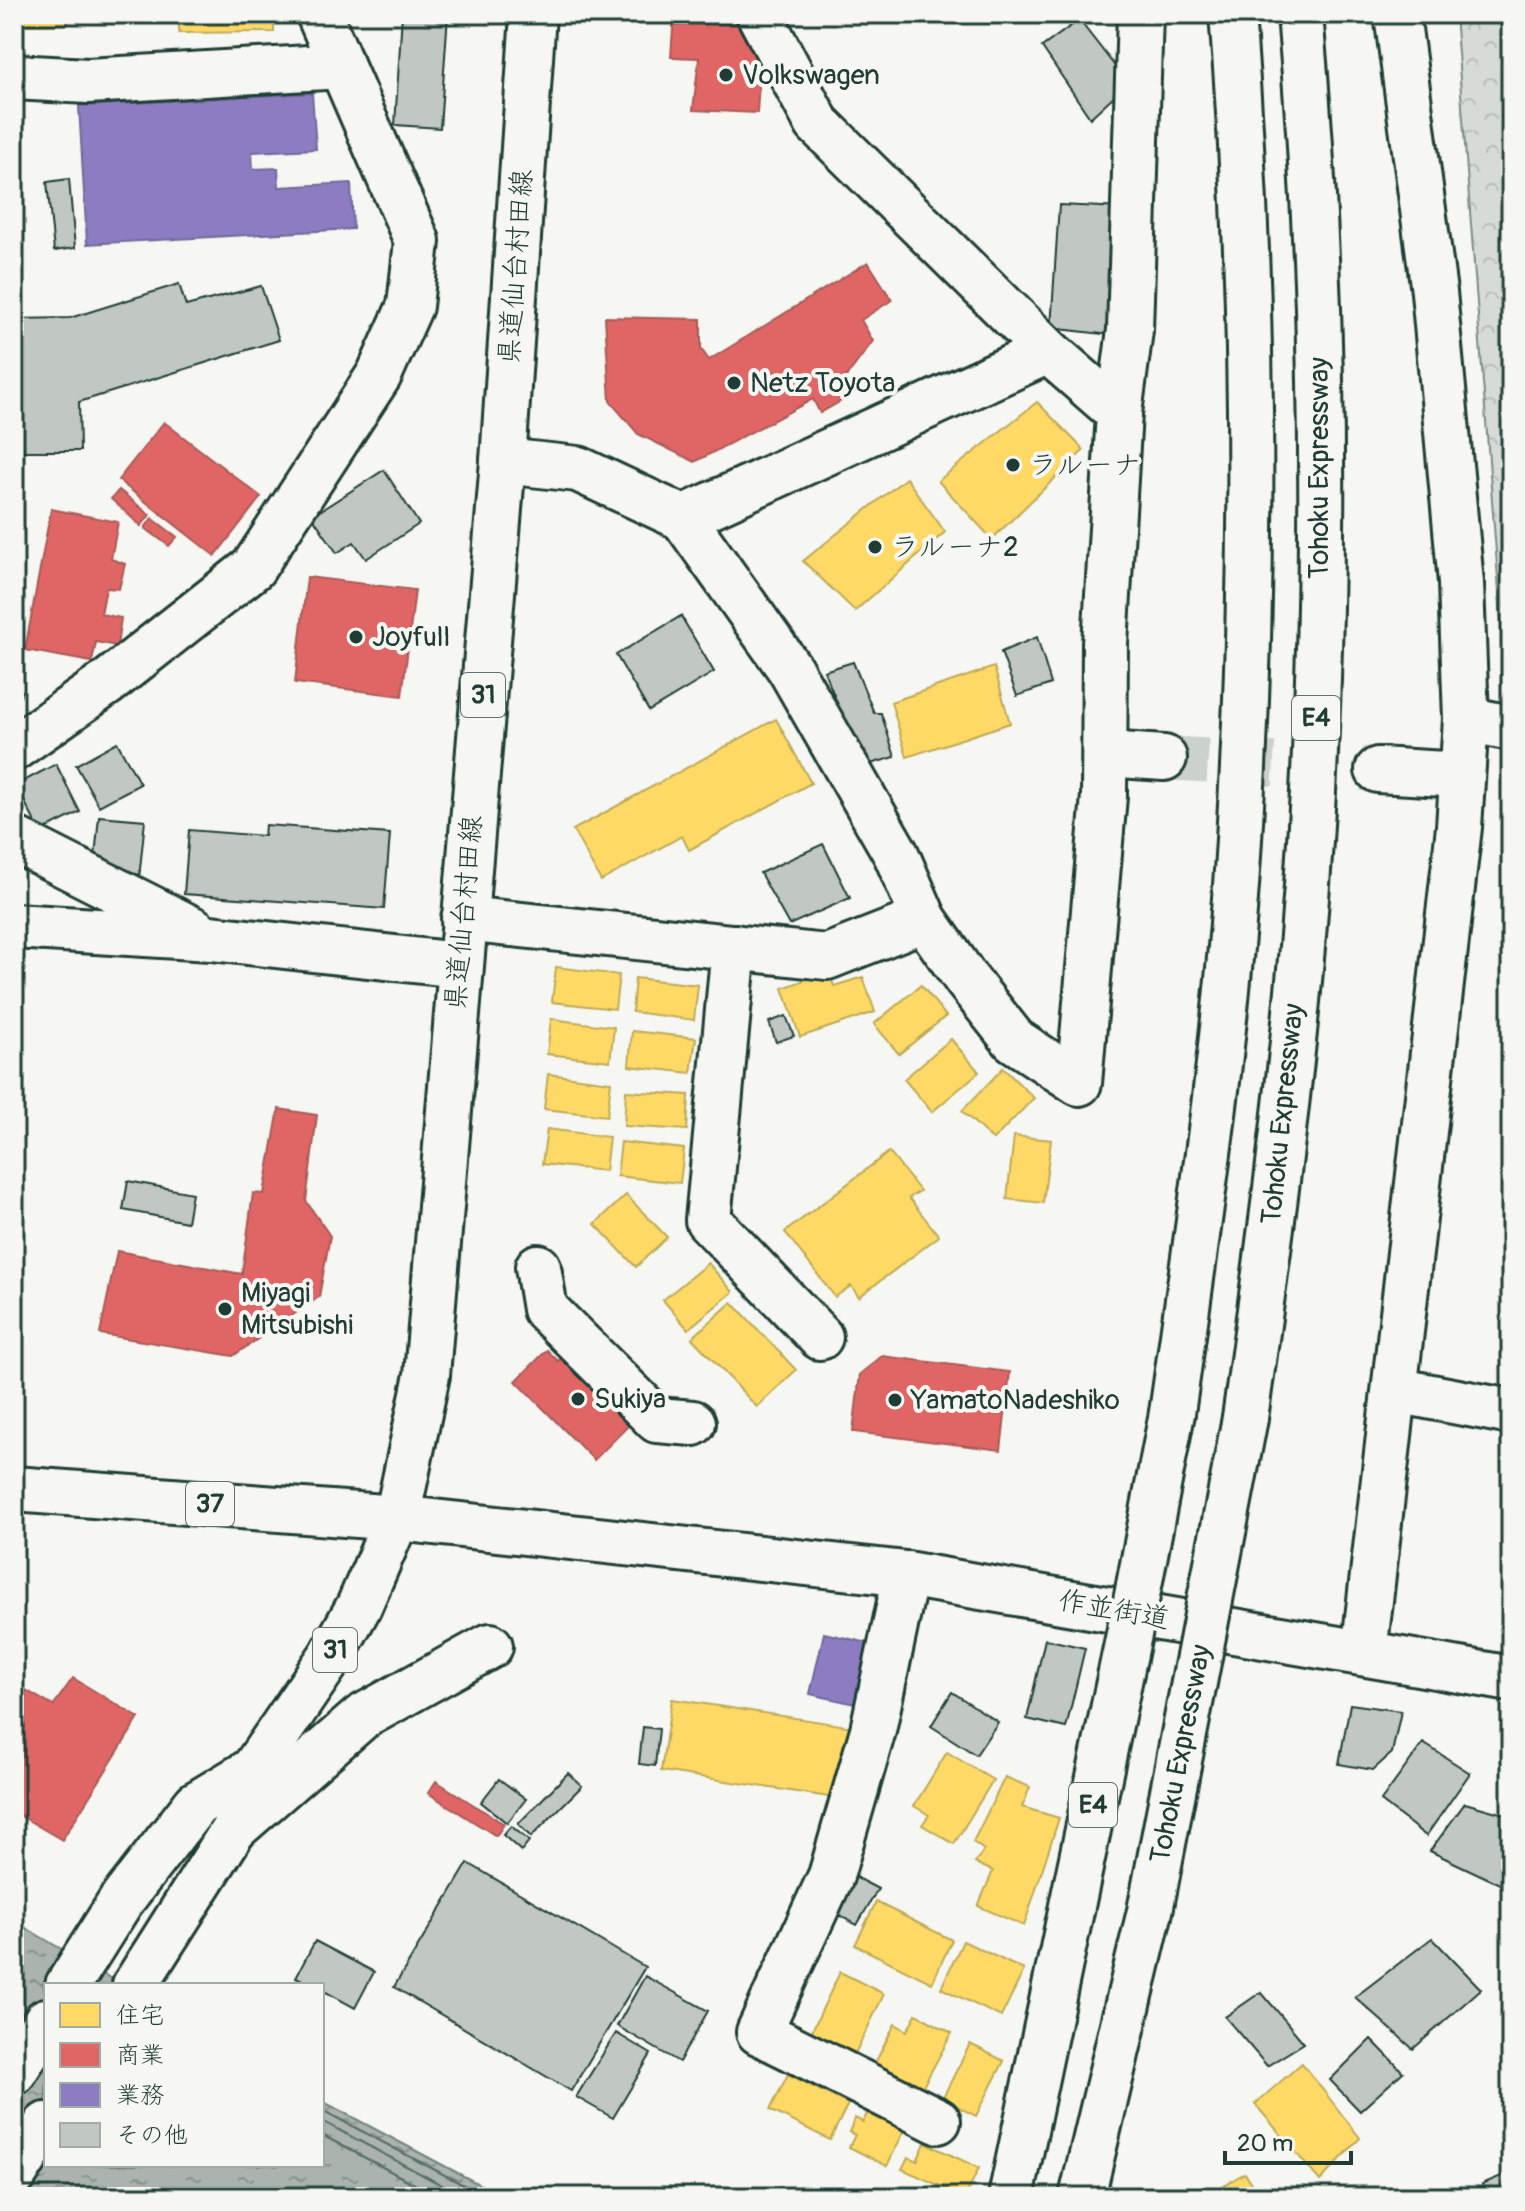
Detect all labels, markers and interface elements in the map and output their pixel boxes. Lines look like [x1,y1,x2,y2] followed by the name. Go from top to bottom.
[742,58,880,93] place label: Volkswagen
[717,66,735,84] marker: Volkswagen
[492,168,540,366] street label: 県道仙台村田線
[1302,357,1337,579] street label: Tohoku Expressway
[750,366,895,401] place label: Netz Toyota
[725,374,743,392] marker: Netz Toyota
[1029,448,1141,483] place label: ラルーナ
[1004,456,1022,474] marker: ラルーナ
[891,530,1019,565] place label: ラルーナ2
[866,538,884,556] marker: ラルーナ2
[372,620,450,655] place label: Joyfull
[347,628,365,646] marker: Joyfull
[461,673,505,717] road number: 31
[1292,696,1340,740] road number: E4
[438,814,490,1012] street label: 県道仙台村田線
[1254,1002,1312,1226] street label: Tohoku Expressway
[241,1276,353,1343] place label: Miyagi Mitsubishi
[216,1300,234,1318] marker: Miyagi Mitsubishi
[594,1382,666,1417] place label: Sukiya
[910,1383,1120,1418] place label: YamatoNadeshiko
[569,1390,587,1408] marker: Sukiya
[886,1391,904,1409] marker: YamatoNadeshiko
[186,1482,234,1526] road number: 37
[1056,1583,1172,1637] street label: 作並街道
[313,1628,357,1672] road number: 31
[1143,1642,1219,1866] street label: Tohoku Expressway
[1069,1783,1117,1827] road number: E4
[44,1983,324,2167] legend
[116,2001,164,2030] text: 住宅
[116,2041,164,2070] text: 商業
[116,2081,164,2110] text: 業務
[1225,2115,1351,2165] scale bar
[116,2121,188,2150] text: その他
[1237,2129,1293,2158] text: 20 m

